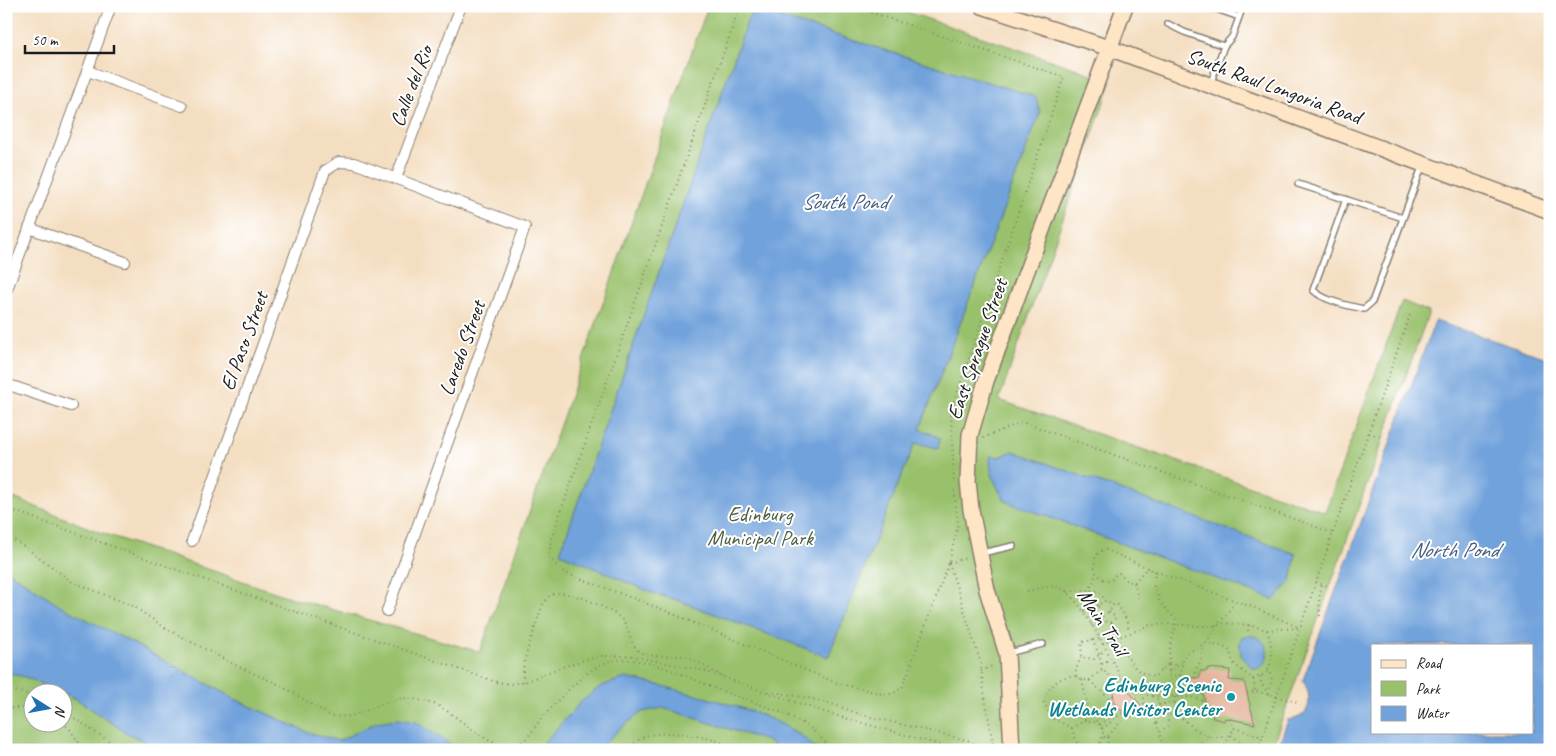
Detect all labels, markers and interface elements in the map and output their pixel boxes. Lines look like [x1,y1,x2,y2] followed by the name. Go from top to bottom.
[25,22,114,54] scale bar
[32,31,59,50] text: 50 m
[384,40,439,130] street label: Calle del Rio
[1183,42,1368,131] street label: South Raul Longoria Road
[801,188,893,216] water label: South Pond
[941,273,1014,423] street label: East Sprague Street
[214,286,274,394] street label: El Paso Street
[433,295,492,399] street label: Laredo Street
[707,501,814,551] park label: Edinburg Municipal Park
[1410,536,1505,564] water label: North Pond
[1072,583,1136,663] street label: Main Trail
[1371,644,1534,734] legend
[1416,654,1443,673] text: Road
[1048,672,1223,722] place label: Edinburg Scenic Wetlands Visitor Center
[1416,680,1441,699] text: Park
[22,684,72,734] north arrow
[1225,691,1237,703] marker: Edinburg Scenic Wetlands Visitor Center
[1416,704,1450,723] text: Water
[51,705,69,719] text: N

